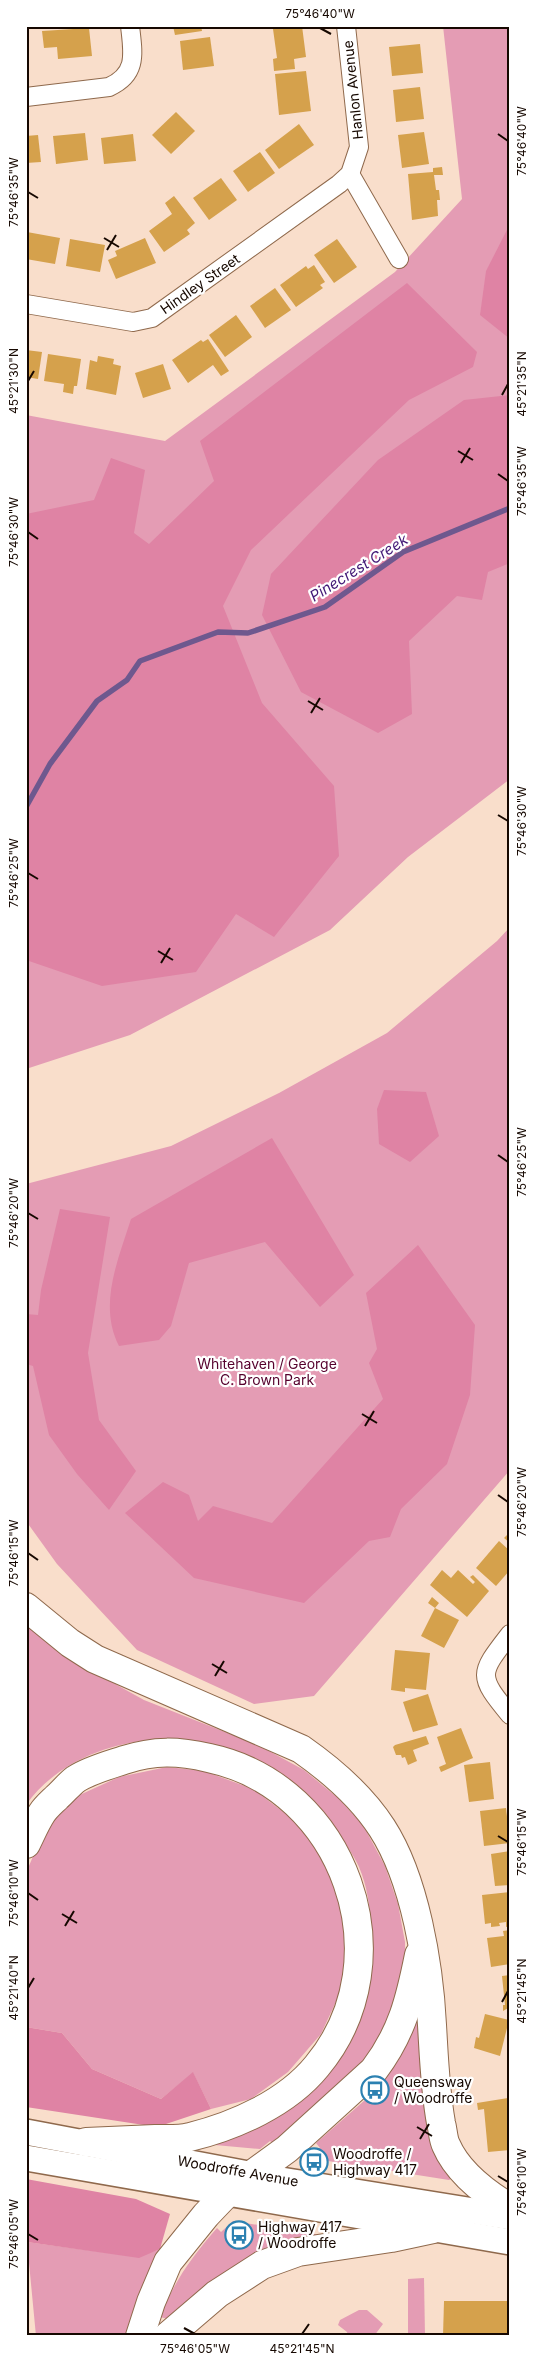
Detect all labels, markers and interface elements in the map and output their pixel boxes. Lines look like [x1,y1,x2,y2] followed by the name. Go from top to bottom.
[285,6,355,21] text: 75°46'40"W
[339,40,366,141] street label: Hanlon Avenue
[514,106,529,176] text: 75°46'40"W
[6,157,21,227] text: 75°46'35"W
[157,250,243,317] street label: Hindley Street
[6,348,21,414] text: 45°21'30"N
[514,351,529,417] text: 45°21'35"N
[514,446,529,516] text: 75°46'35"W
[6,497,21,567] text: 75°46'30"W
[306,529,412,605] water label: Pinecrest Creek
[514,786,529,856] text: 75°46'30"W
[6,838,21,908] text: 75°46'25"W
[514,1127,529,1197] text: 75°46'25"W
[6,1178,21,1248] text: 75°46'20"W
[197,1355,337,1388] park label: Whitehaven / George C. Brown Park
[514,1467,529,1537] text: 75°46'20"W
[6,1519,21,1587] text: 75°46'15"W
[514,1808,529,1876] text: 75°46'15"W
[6,1859,21,1927] text: 75°46'10"W
[6,1955,21,2021] text: 45°21'40"N
[514,1958,529,2024] text: 45°21'45"N
[394,2073,472,2106] place label: Queensway / Woodroffe
[360,2075,390,2105] bus stop icon: Queensway / Woodroffe
[333,2145,417,2178] place label: Woodroffe / Highway 417
[299,2147,329,2177] bus stop icon: Woodroffe / Highway 417
[514,2148,529,2216] text: 75°46'10"W
[176,2151,300,2190] street label: Woodroffe Avenue
[6,2199,21,2269] text: 75°46'05"W
[258,2218,342,2251] place label: Highway 417 / Woodroffe
[224,2220,254,2250] bus stop icon: Highway 417 / Woodroffe
[160,2341,230,2356] text: 75°46'05"W
[269,2341,335,2356] text: 45°21'45"N

